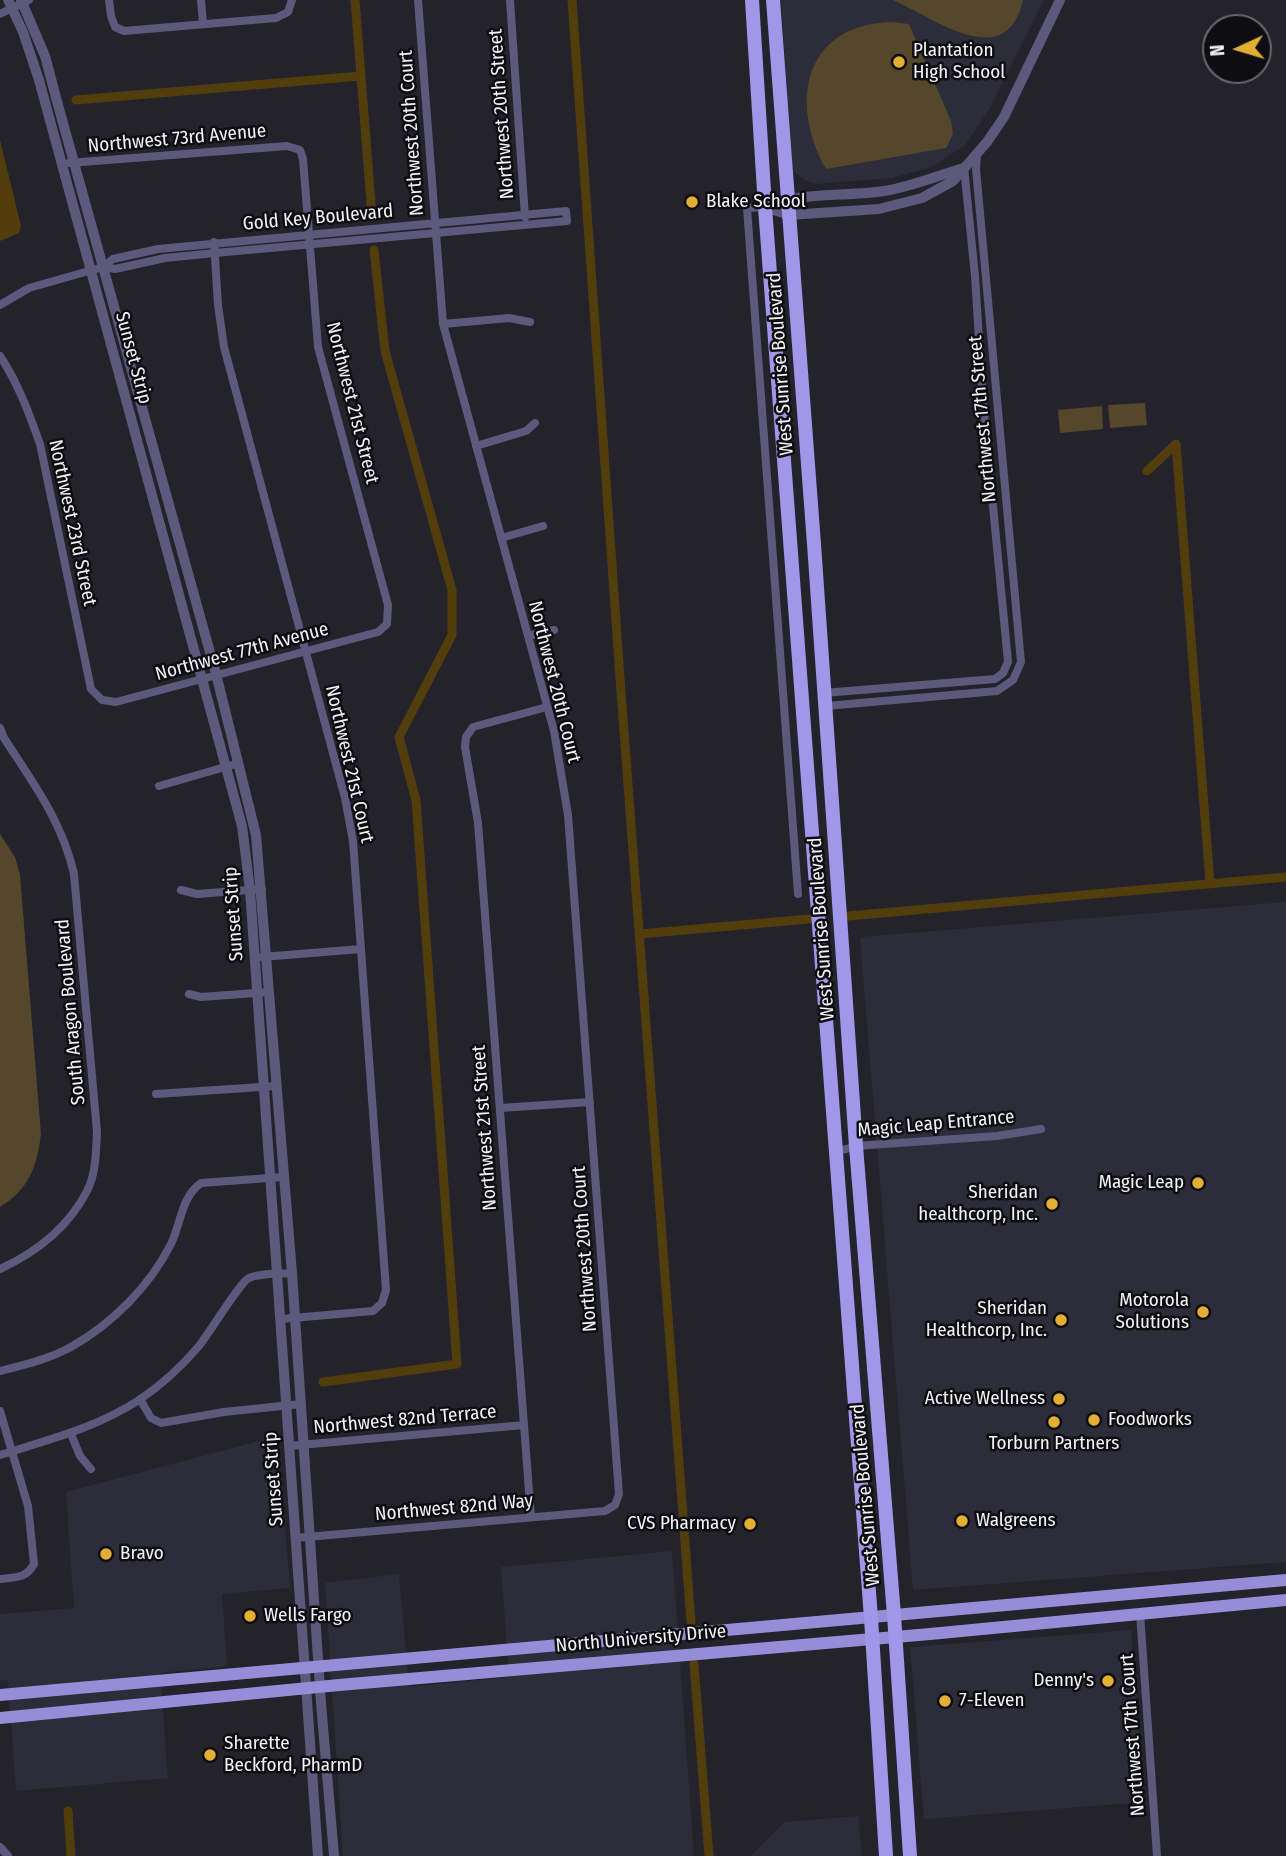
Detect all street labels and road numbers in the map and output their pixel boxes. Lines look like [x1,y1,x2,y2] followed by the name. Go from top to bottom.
[485,28,519,200] street label: Northwest 20th Street
[395,49,429,217] street label: Northwest 20th Court
[87,120,267,158] street label: Northwest 73rd Avenue
[242,200,394,236] street label: Gold Key Boulevard
[763,272,799,456] street label: West Sunrise Boulevard
[110,309,156,407] street label: Sunset Strip
[321,320,383,486] street label: Northwest 21st Street
[964,335,1002,503] street label: Northwest 17th Street
[43,438,101,608] street label: Northwest 23rd Street
[523,599,585,765] street label: Northwest 20th Court
[153,618,331,686] street label: Northwest 77th Avenue
[320,683,378,845] street label: Northwest 21st Court
[804,837,840,1021] street label: West Sunrise Boulevard
[219,866,249,962] street label: Sunset Strip
[52,918,90,1106] street label: South Aragon Boulevard
[468,1044,502,1212] street label: Northwest 21st Street
[857,1106,1015,1142] street label: Magic Leap Entrance
[568,1165,602,1333] street label: Northwest 20th Court
[313,1401,497,1439] street label: Northwest 82nd Terrace
[847,1403,885,1587] street label: West Sunrise Boulevard
[259,1431,289,1527] street label: Sunset Strip
[374,1490,534,1526] street label: Northwest 82nd Way
[555,1620,727,1658] street label: North University Drive
[1116,1653,1150,1817] street label: Northwest 17th Court

